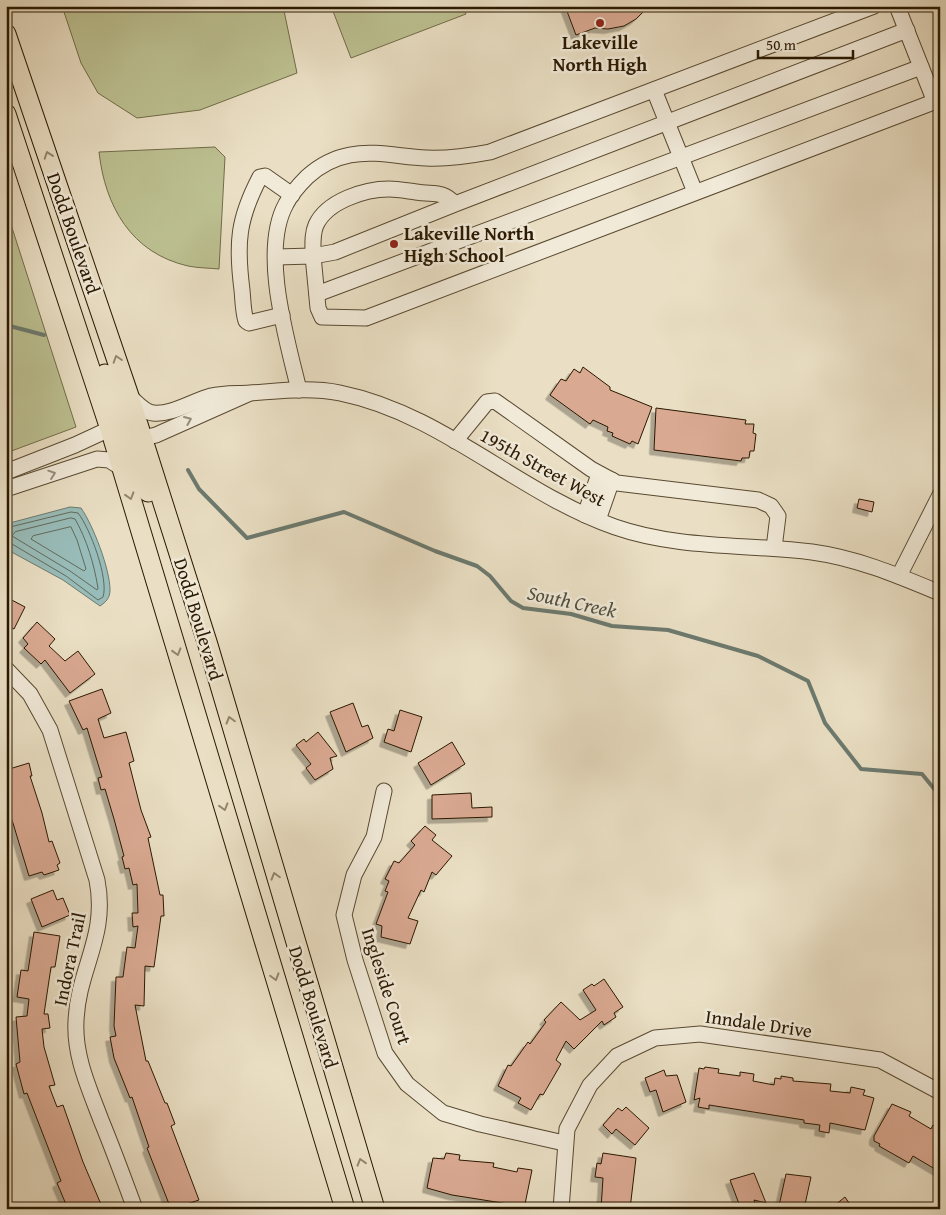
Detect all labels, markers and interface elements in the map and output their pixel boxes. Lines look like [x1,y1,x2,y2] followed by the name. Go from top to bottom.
[594,17,606,29] marker: Lakeville North High
[553,28,648,78] place label: Lakeville North High
[758,28,854,60] scale bar
[766,34,797,55] text: 50 m
[43,152,53,160] one-way arrow
[40,169,108,298] street label: Dodd Boulevard
[404,219,535,269] place label: Lakeville North High School
[388,238,400,250] marker: Lakeville North High School
[112,355,122,364] one-way arrow
[183,415,192,426] one-way arrow
[475,421,611,513] street label: 195th Street West
[48,470,56,480] one-way arrow
[125,491,135,500] one-way arrow
[167,554,231,684] street label: Dodd Boulevard
[525,577,620,625] water label: South Creek
[171,647,181,655] one-way arrow
[226,716,236,724] one-way arrow
[219,802,229,811] one-way arrow
[271,872,281,880] one-way arrow
[45,910,93,1008] street label: Indora Trail
[355,924,419,1048] street label: Ingleside Court
[282,942,346,1072] street label: Dodd Boulevard
[269,972,279,980] one-way arrow
[704,1002,814,1044] street label: Inndale Drive
[356,1159,366,1167] one-way arrow

